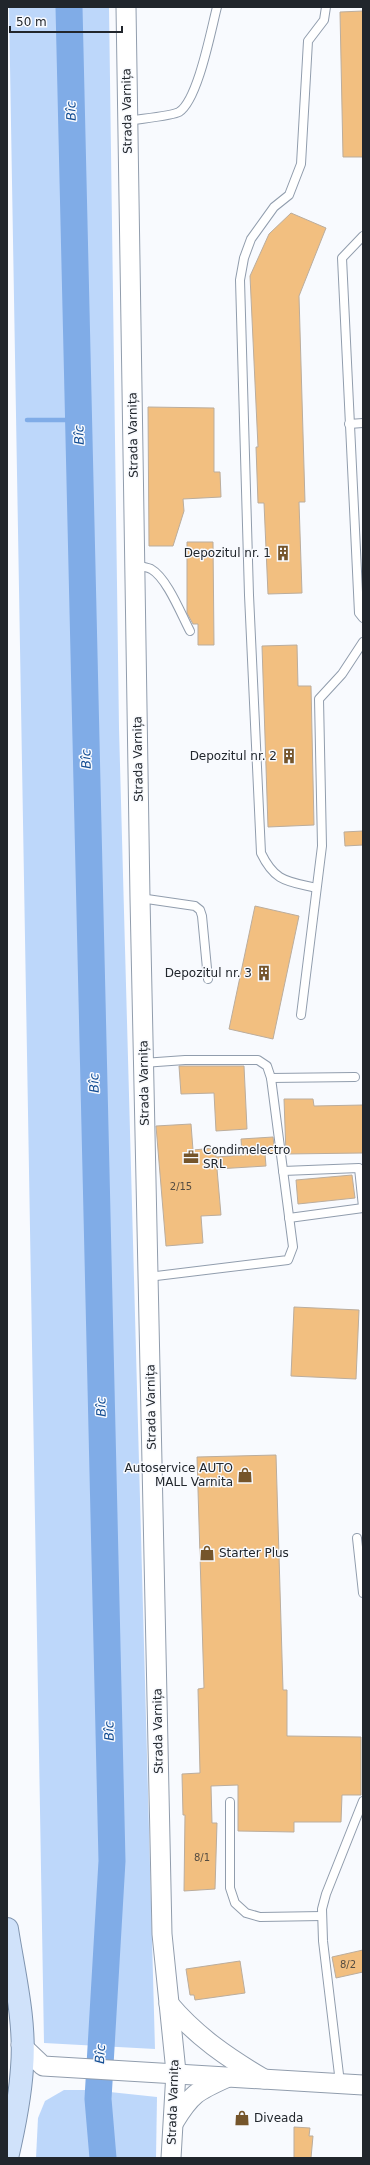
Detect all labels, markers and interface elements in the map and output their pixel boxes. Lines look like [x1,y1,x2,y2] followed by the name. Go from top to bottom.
[10,8,122,34] scale bar
[16,15,47,29] text: 50 m
[119,68,135,154] street label: Strada Varnița
[63,101,79,121] water label: Bîc
[125,392,141,478] street label: Strada Varnița
[71,425,87,445] water label: Bîc
[274,544,292,562] building icon: Depozitul nr. 1
[184,546,271,560] place label: Depozitul nr. 1
[130,716,146,802] street label: Strada Varnița
[280,747,298,765] building icon: Depozitul nr. 2
[78,749,94,769] water label: Bîc
[190,749,277,763] place label: Depozitul nr. 2
[255,964,273,982] building icon: Depozitul nr. 3
[165,966,252,980] place label: Depozitul nr. 3
[136,1040,152,1126] street label: Strada Varnița
[86,1073,102,1093] water label: Bîc
[203,1143,290,1171] place label: Condimelectro SRL
[182,1148,200,1166] office icon: Condimelectro SRL
[170,1181,192,1192] house number: 2/15
[143,1364,159,1450] street label: Strada Varnița
[93,1397,109,1417] water label: Bîc
[125,1461,233,1489] place label: Autoservice AUTO MALL Varnita
[236,1466,254,1484] shop icon: Autoservice AUTO MALL Varnita
[198,1544,216,1562] shop icon: Starter Plus
[219,1546,289,1560] place label: Starter Plus
[150,1688,166,1774] street label: Strada Varnița
[101,1721,117,1741] water label: Bîc
[194,1852,210,1863] house number: 8/1
[340,1959,356,1970] house number: 8/2
[92,2044,108,2064] water label: Bîc
[165,2059,181,2145] street label: Strada Varnița
[233,2109,251,2127] shop icon: Diveada
[254,2111,303,2125] place label: Diveada

